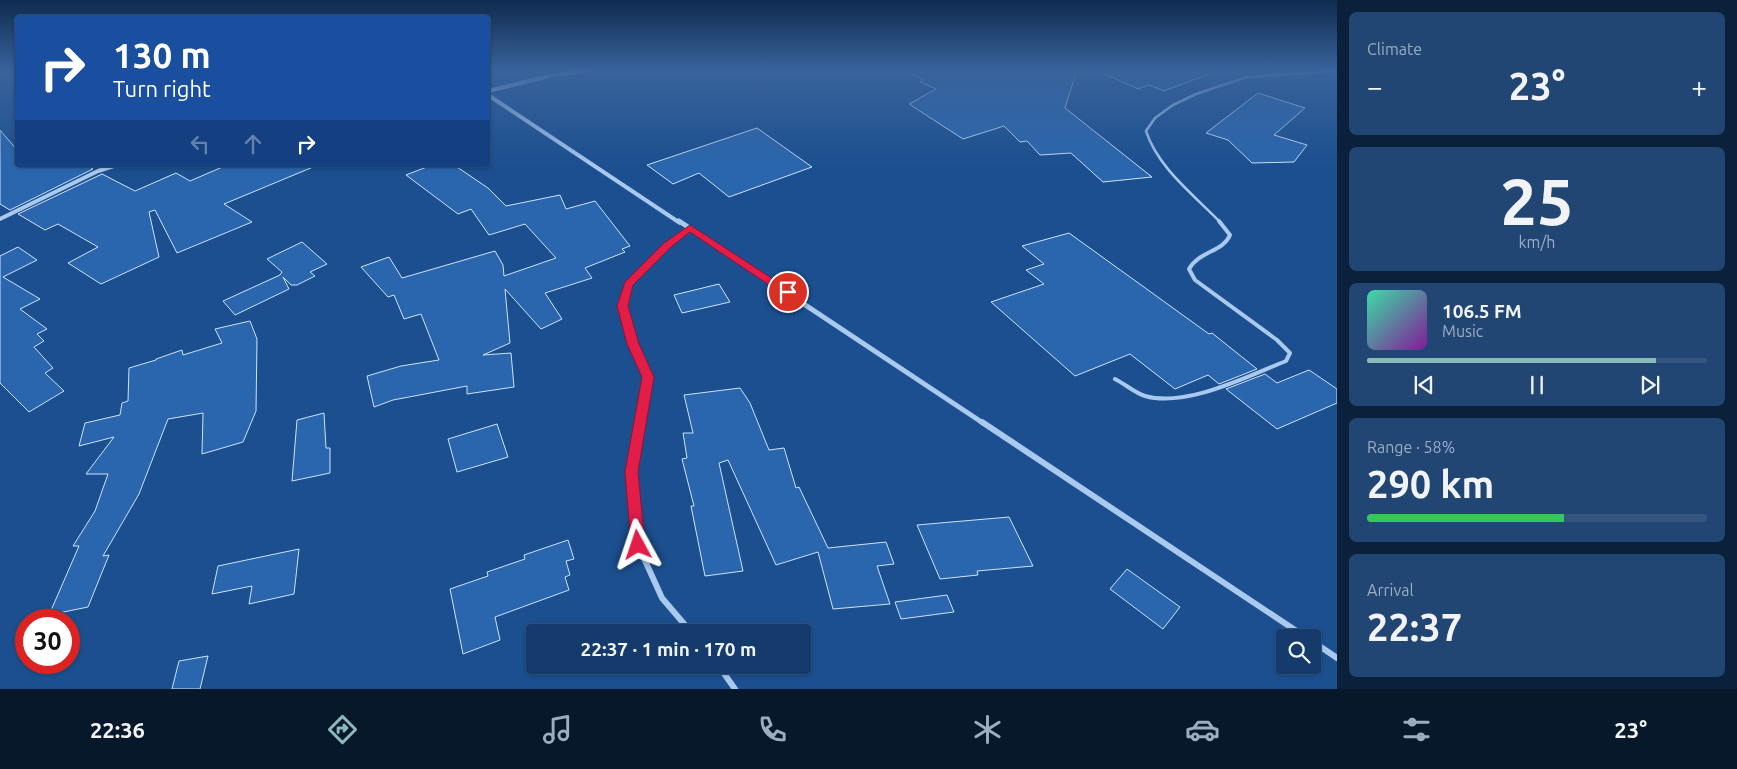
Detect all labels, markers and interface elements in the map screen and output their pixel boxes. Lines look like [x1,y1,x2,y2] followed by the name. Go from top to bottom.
[30,35,95,100] icon: right
[113,35,211,75] text: 130 m
[1367,40,1422,58] text: Climate
[1509,65,1565,107] text: 23°
[1367,71,1383,102] text: −
[1691,71,1707,102] text: +
[113,76,211,101] text: Turn right
[186,130,214,158] icon: left
[239,130,267,158] icon: ahead
[292,130,320,158] icon: right
[1500,164,1574,237] text: 25
[1519,233,1555,251] text: km/h
[767,271,809,313] pin
[774,278,802,306] icon: arrive
[1442,300,1522,322] text: 106.5 FM
[1442,322,1483,340] text: Music
[1410,371,1438,399] icon: previous
[1523,371,1551,399] icon: pause
[1636,371,1664,399] icon: next
[1367,438,1455,456] text: Range · 58%
[1367,463,1494,505] text: 290 km
[611,518,663,570] position arrow
[1367,581,1414,599] text: Arrival
[1367,606,1462,648] text: 22:37
[15,609,80,674] speed limit sign: 30
[1276,629,1321,674] map controls
[1276,629,1321,674] button: search
[581,638,756,660] text: 22:37 · 1 min · 170 m
[325,712,360,747] icon: directions
[540,712,575,747] icon: music
[755,712,790,747] icon: phone
[970,712,1005,747] icon: climate
[1185,712,1220,747] icon: car
[1399,712,1434,747] icon: filters
[90,717,145,742] text: 22:36
[1614,717,1647,742] text: 23°

